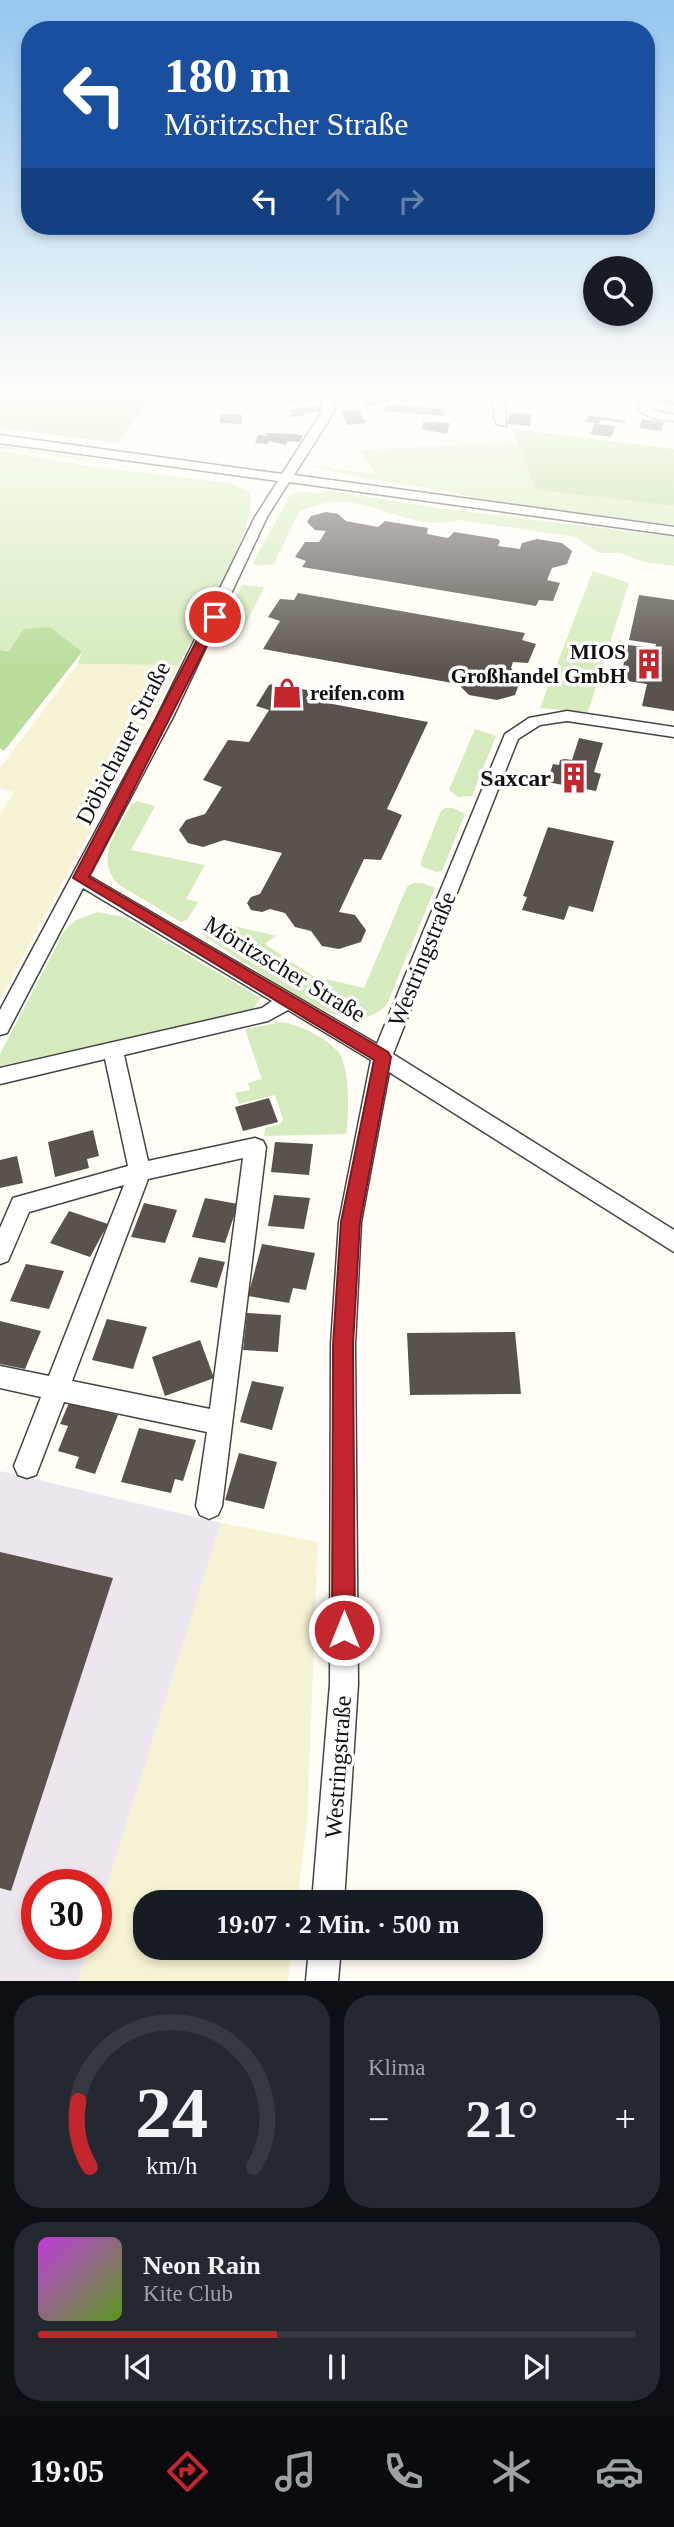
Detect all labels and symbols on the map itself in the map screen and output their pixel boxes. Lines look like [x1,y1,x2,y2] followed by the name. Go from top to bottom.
[185,587,245,647] pin
[451,640,626,688] place label: MIOS Großhandel GmbH
[632,647,666,681] building icon: MIOS Großhandel GmbH
[71,657,175,829] street label: Döbichauer Straße
[270,676,304,710] shop icon: reifen.com
[310,681,405,705] place label: reifen.com
[557,761,591,795] building icon: Saxcar
[480,765,551,791] place label: Saxcar
[383,888,461,1030] street label: Westringstraße
[200,911,370,1027] street label: Möritzscher Straße
[307,1593,381,1667] position arrow
[320,1695,356,1839] street label: Westringstraße
[21,1869,112,1960] speed limit sign: 30

